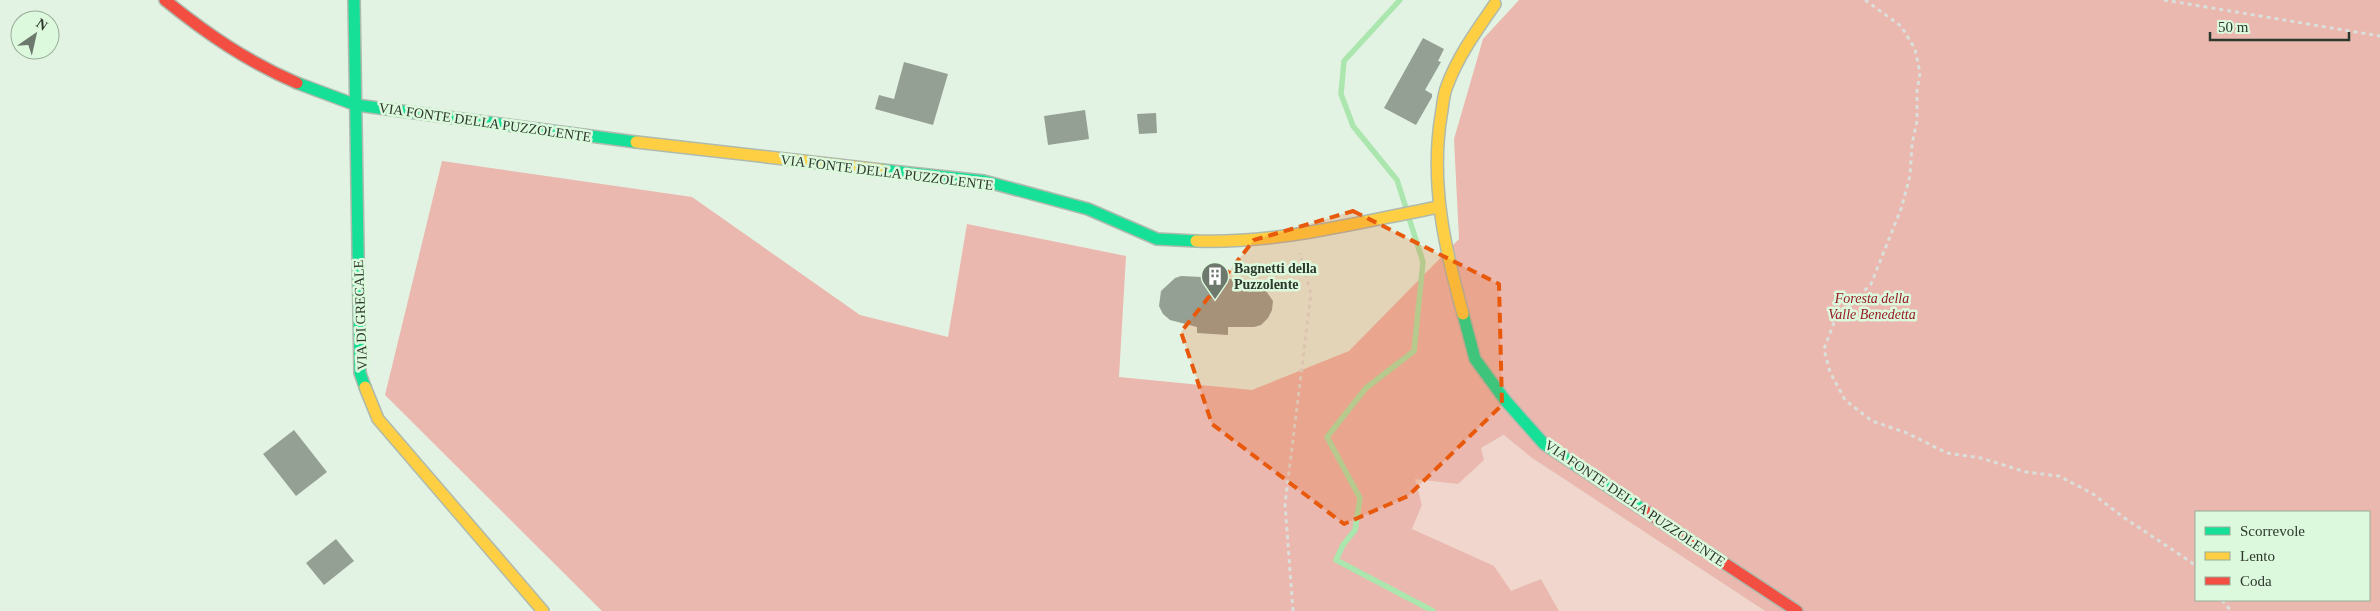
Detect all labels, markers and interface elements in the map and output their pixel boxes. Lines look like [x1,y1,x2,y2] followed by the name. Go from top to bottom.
[10,10,60,60] north arrow
[2210,10,2349,42] scale bar
[34,16,50,34] text: N
[2218,19,2249,35] text: 50 m
[378,100,592,145] street label: VIA FONTE DELLA PUZZOLENTE
[780,152,994,193] street label: VIA FONTE DELLA PUZZOLENTE
[351,260,370,370] street label: VIA DI GRECALE
[1200,261,1230,300] building icon: Bagnetti della Puzzolente
[1234,261,1317,292] place label: Bagnetti della Puzzolente
[1828,291,1916,322] park label: Foresta della Valle Benedetta
[1542,437,1728,570] street label: VIA FONTE DELLA PUZZOLENTE
[2195,511,2370,601] legend
[2240,523,2305,539] text: Scorrevole
[2240,548,2275,564] text: Lento
[2240,573,2272,589] text: Coda

